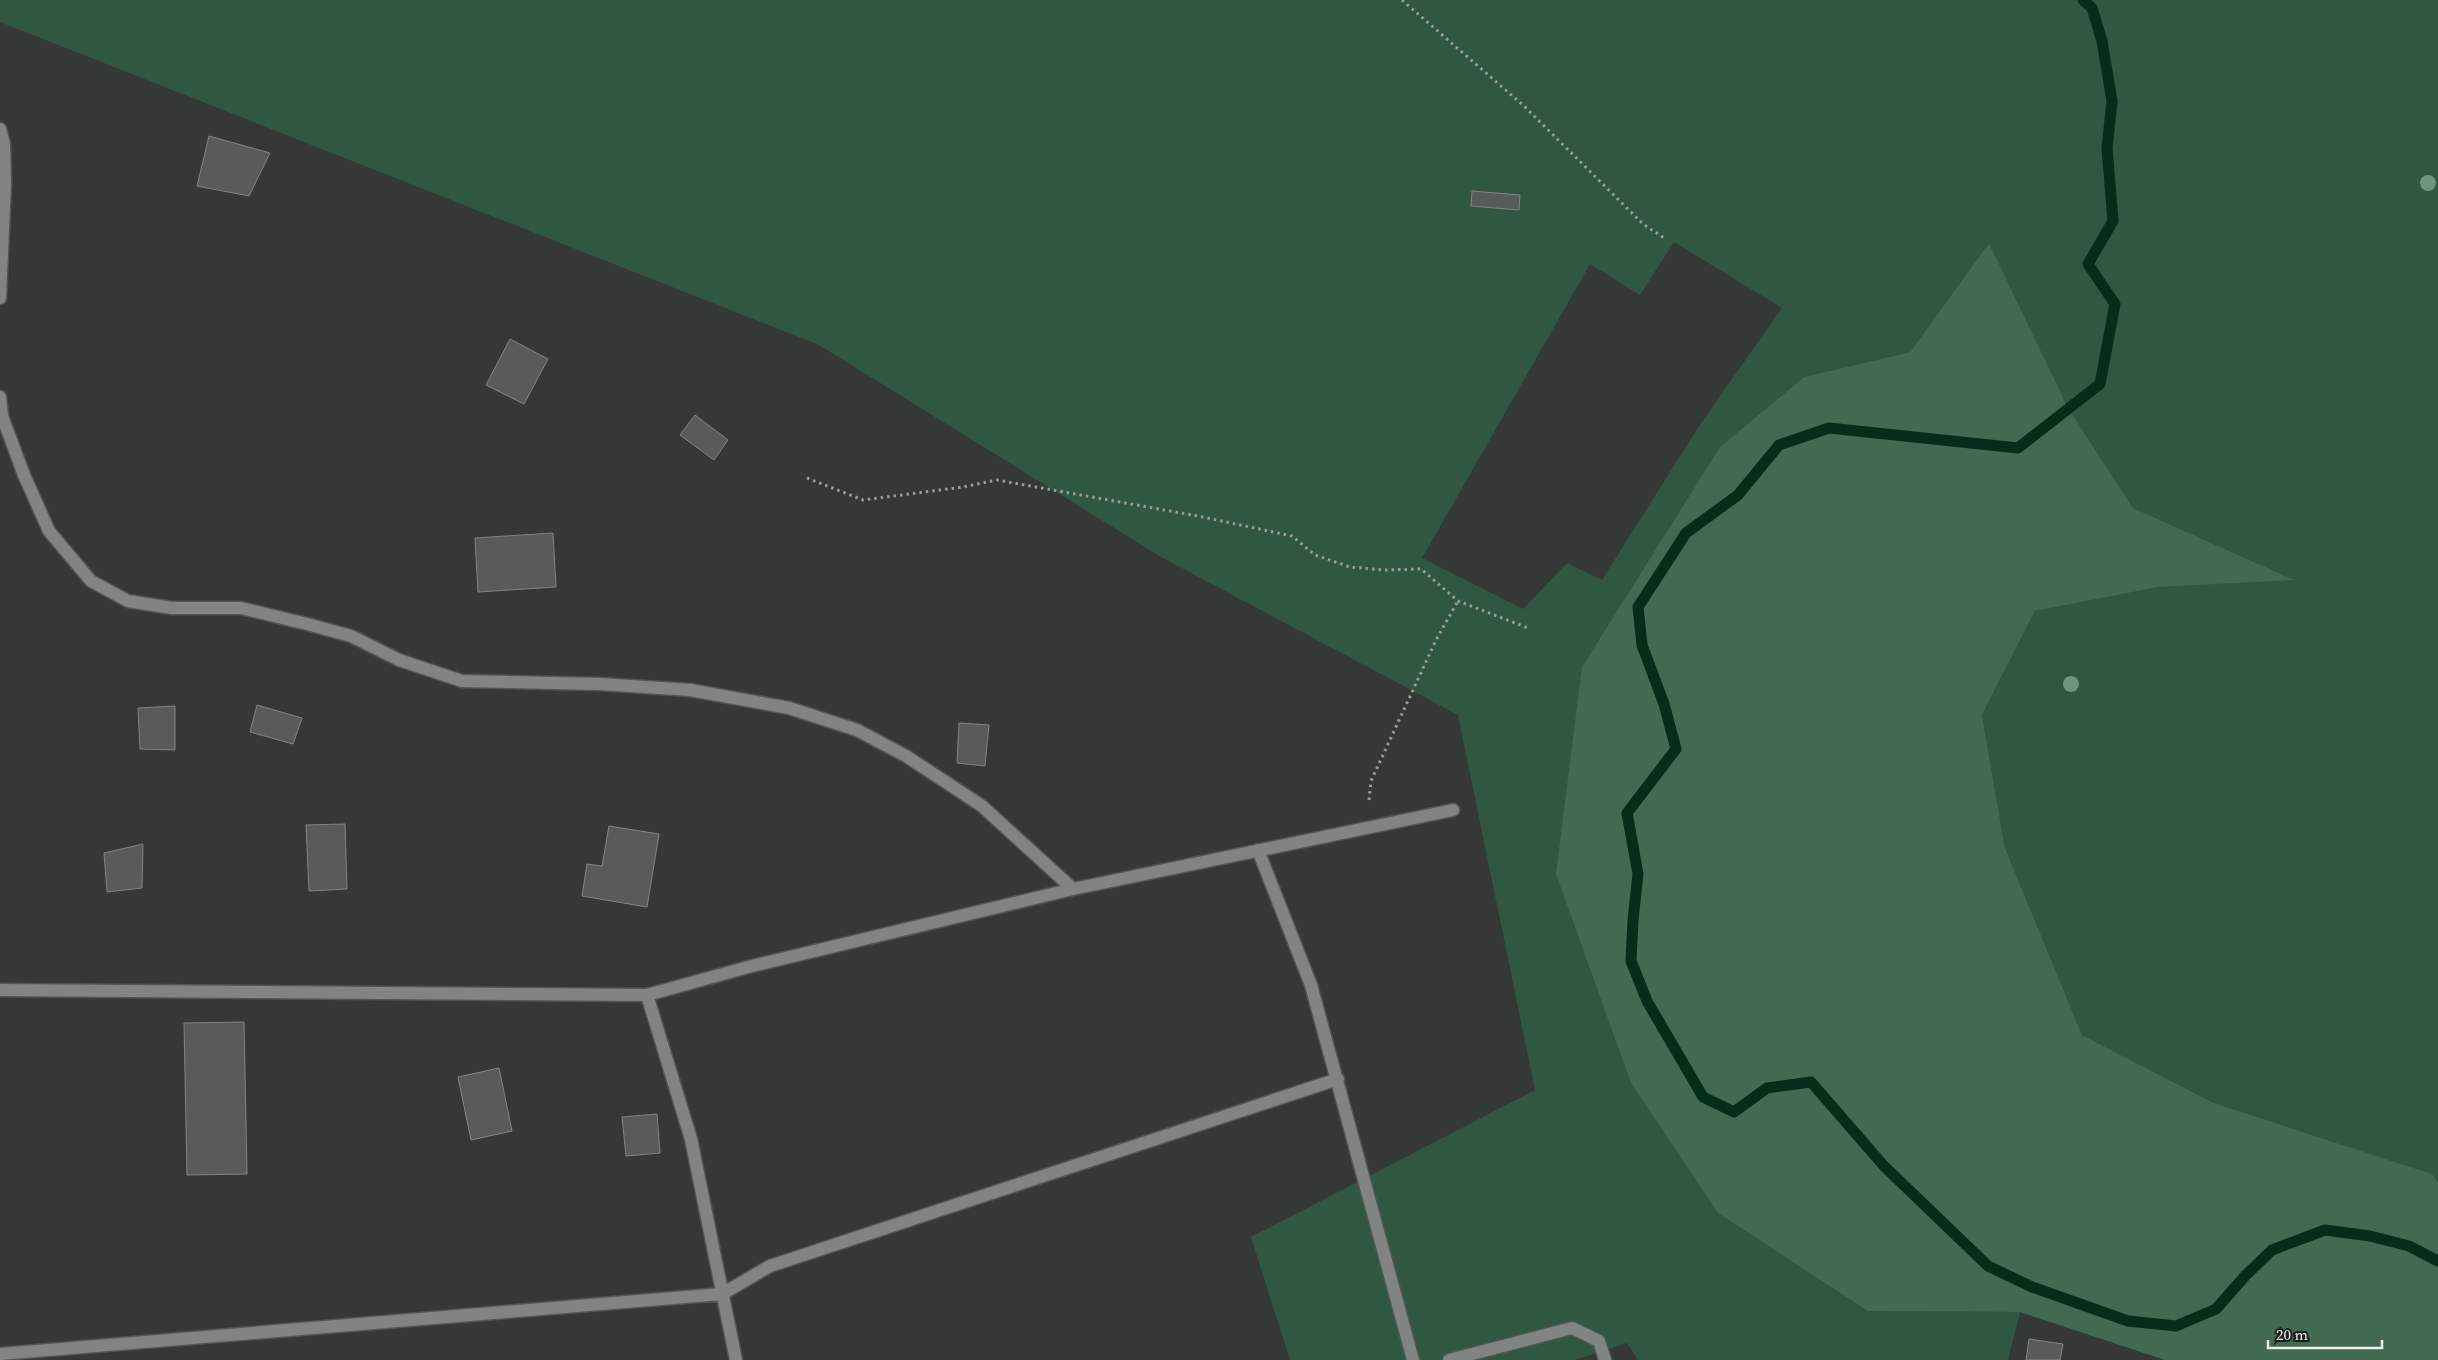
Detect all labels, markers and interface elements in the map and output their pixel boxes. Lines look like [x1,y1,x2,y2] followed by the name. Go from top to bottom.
[2268,1318,2382,1350] scale bar
[2276,1324,2308,1345] text: 20 m

